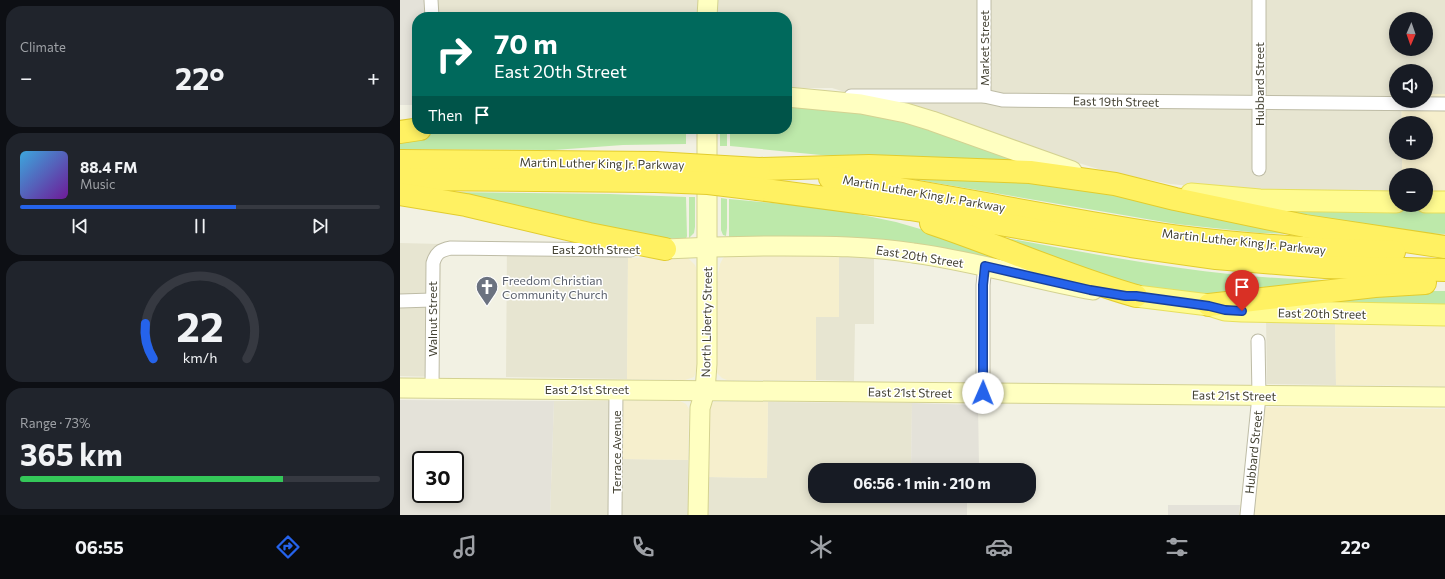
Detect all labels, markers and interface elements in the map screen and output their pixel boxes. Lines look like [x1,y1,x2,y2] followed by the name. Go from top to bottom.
[977,10,991,86] street label: Market Street
[1389,12,1433,56] north arrow
[1389,12,1433,212] map controls
[494,26,558,60] text: 70 m
[428,28,480,80] icon: right
[20,39,66,55] text: Climate
[1252,42,1266,126] street label: Hubbard Street
[175,59,225,96] text: 22°
[494,60,627,82] text: East 20th Street
[20,64,33,91] text: −
[367,64,380,91] text: +
[1389,64,1433,108] button: sound
[1073,93,1159,109] street label: East 19th Street
[471,104,493,126] icon: arrive
[428,106,463,124] text: Then
[1389,116,1433,160] button: +
[519,155,685,172] street label: Martin Luther King Jr. Parkway
[80,158,137,176] text: 88.4 FM
[1389,168,1433,212] button: −
[841,172,1006,215] street label: Martin Luther King Jr. Parkway
[80,176,115,192] text: Music
[69,215,91,237] icon: previous
[189,215,211,237] icon: pause
[309,215,331,237] icon: next
[1161,225,1327,258] street label: Martin Luther King Jr. Parkway
[552,242,640,256] street label: East 20th Street
[875,242,965,270] street label: East 20th Street
[698,266,714,377] street label: North Liberty Street
[1225,270,1259,311] pin
[502,273,608,301] place label: Freedom Christian Community Church
[474,274,500,307] church icon: Freedom Christian Community Church
[1231,276,1253,298] icon: arrive
[425,281,439,357] street label: Walnut Street
[176,300,224,351] text: 22
[1278,305,1366,321] street label: East 20th Street
[183,348,217,366] text: km/h
[962,372,1004,414] position arrow
[545,382,629,396] street label: East 21st Street
[868,384,952,400] street label: East 21st Street
[1192,387,1276,403] street label: East 21st Street
[1242,409,1264,494] street label: Hubbard Street
[609,410,623,494] street label: Terrace Avenue
[20,415,90,431] text: Range · 73%
[20,435,123,472] text: 365 km
[412,451,464,503] speed limit sign: 30
[853,474,991,492] text: 06:56 · 1 min · 210 m
[274,533,302,561] icon: directions
[451,533,479,561] icon: music
[629,533,657,561] icon: phone
[807,533,835,561] icon: climate
[985,533,1013,561] icon: car
[1163,533,1191,561] icon: filters
[75,536,124,558] text: 06:55
[1340,536,1370,558] text: 22°

